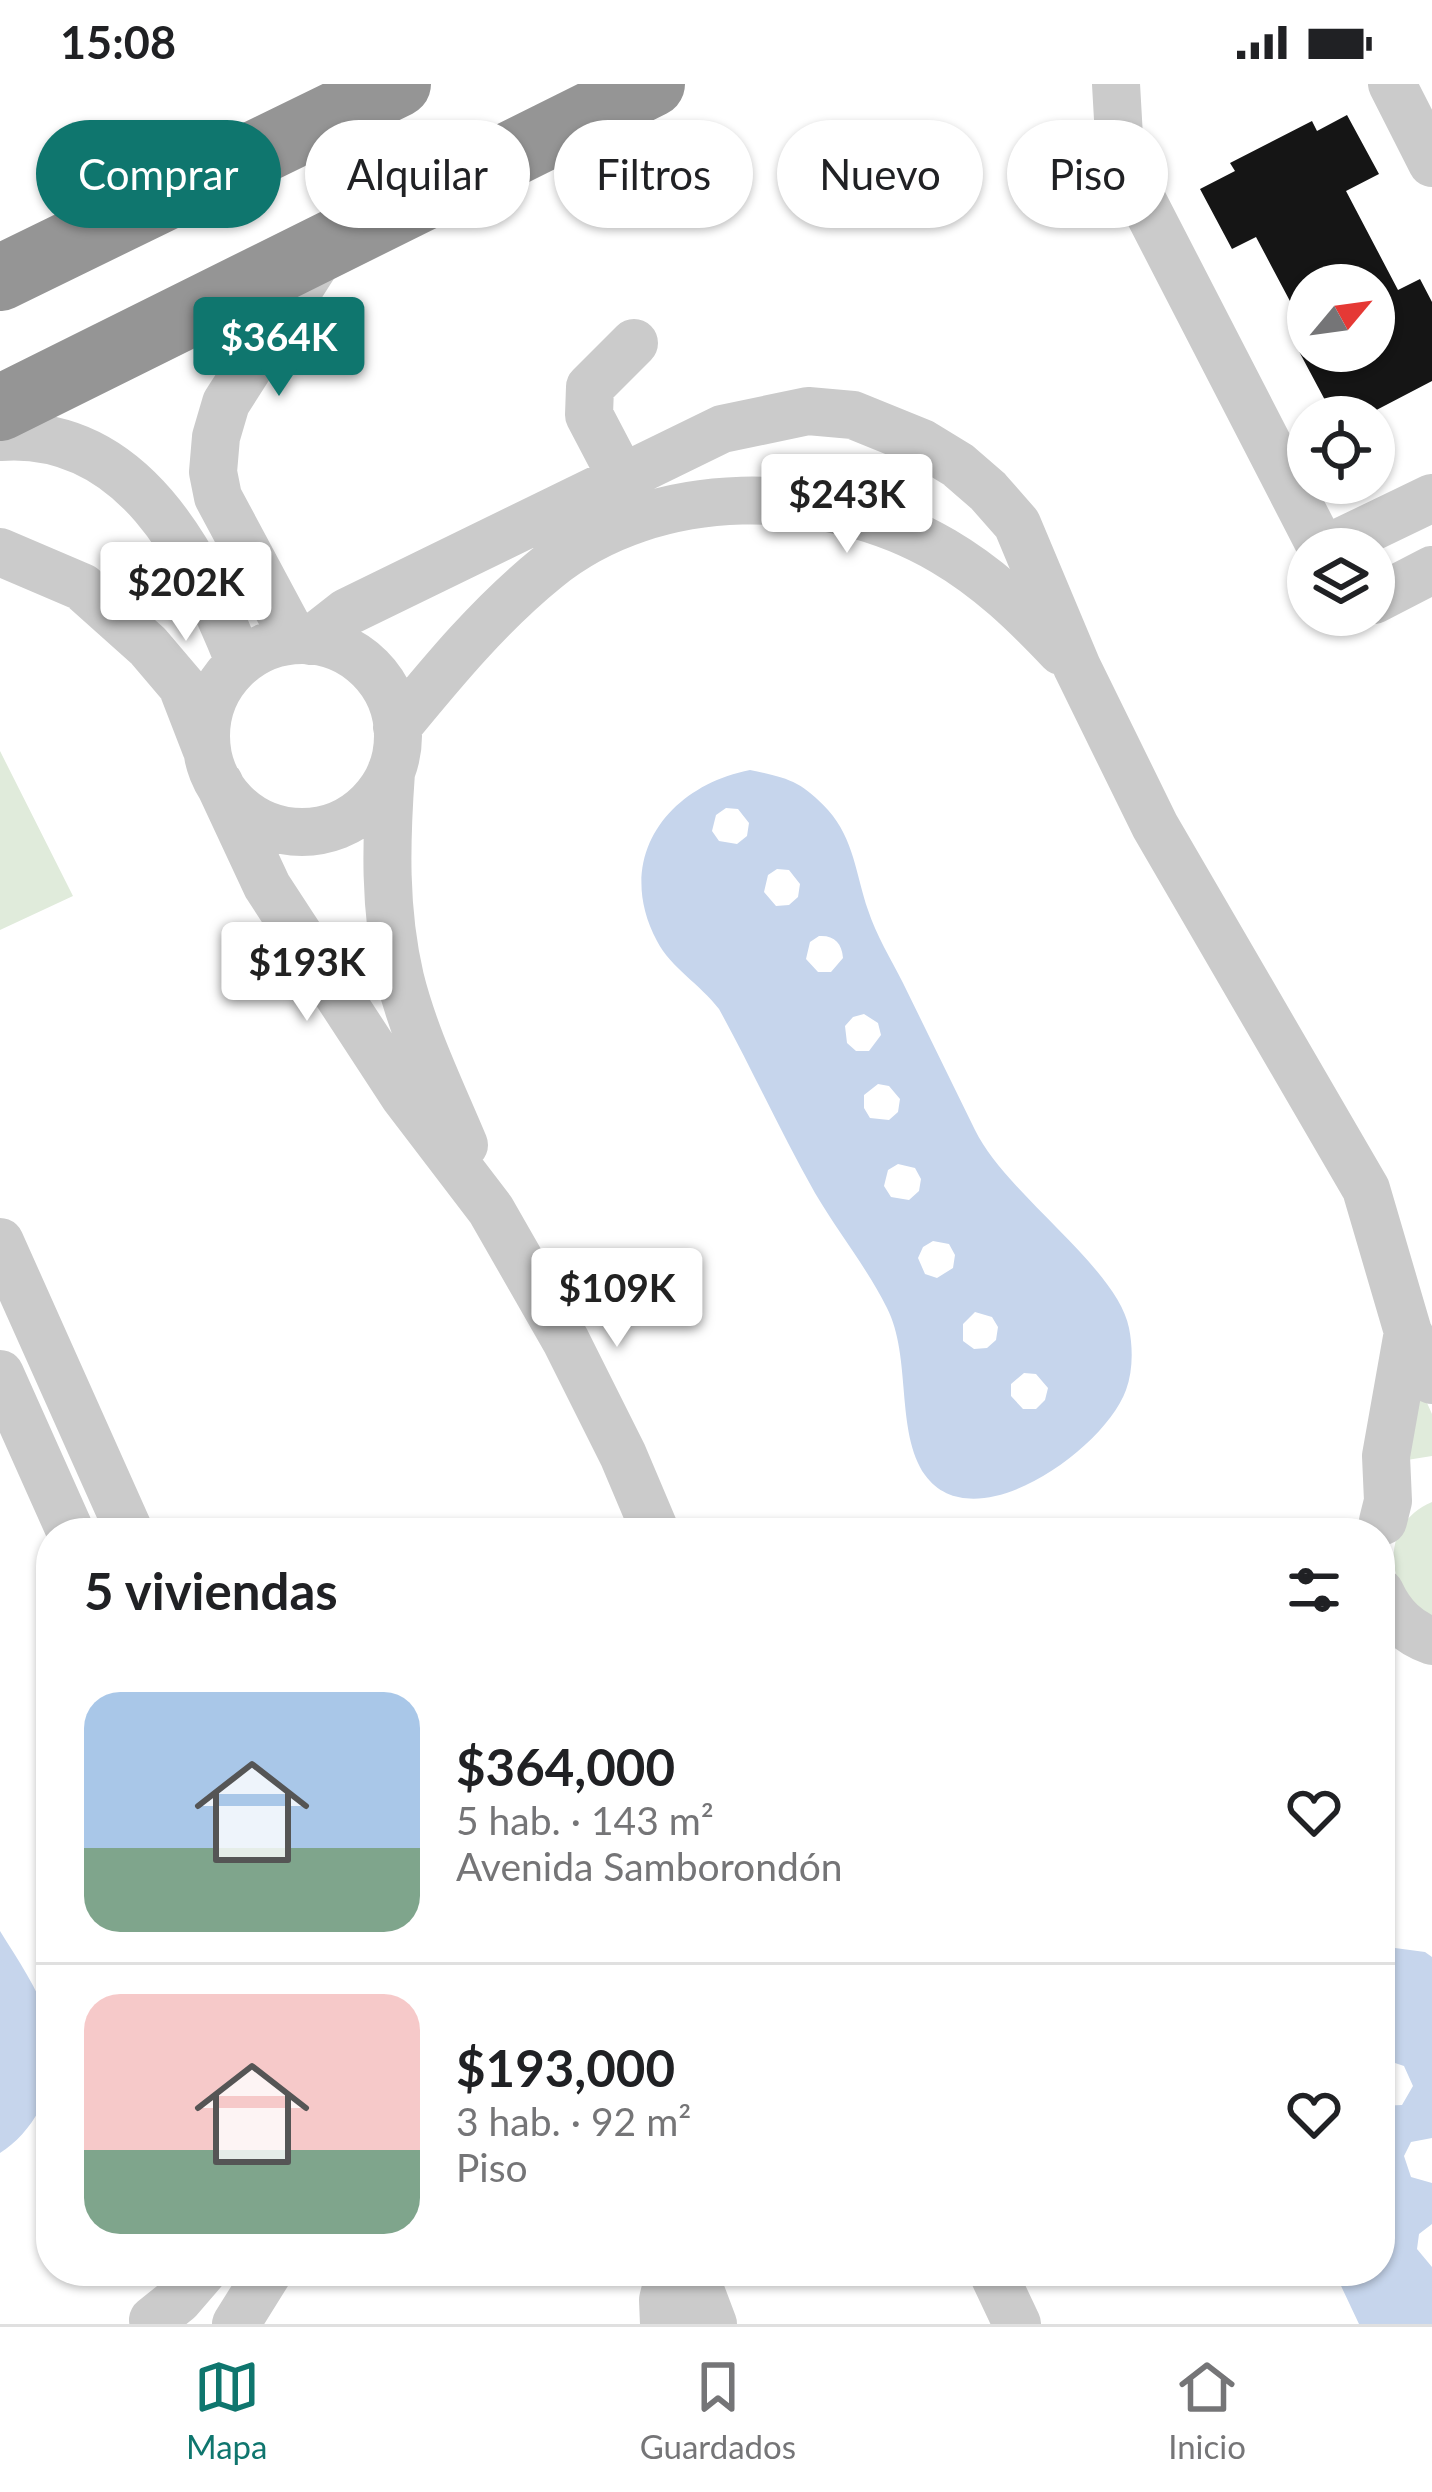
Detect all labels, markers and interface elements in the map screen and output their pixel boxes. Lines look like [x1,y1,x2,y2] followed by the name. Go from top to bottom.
[60,15,176,69] text: 15:08
[36,120,281,228] chip: Comprar
[305,120,530,228] chip: Alquilar
[554,120,753,228] chip: Filtros
[777,120,983,228] chip: Nuevo
[1007,120,1168,228] chip: Piso
[1287,264,1395,372] north arrow
[1287,264,1395,636] map controls
[195,297,363,399] pin: $364K
[220,313,338,359] text: $364K
[1287,396,1395,504] button: locate
[763,454,931,556] pin: $243K
[788,470,906,516] text: $243K
[1287,528,1395,636] button: layers
[102,542,270,644] pin: $202K
[127,558,245,604] text: $202K
[223,922,391,1024] pin: $193K
[248,938,366,984] text: $193K
[533,1248,701,1350] pin: $109K
[558,1264,676,1310] text: $109K
[1281,1557,1347,1623] icon: filters
[84,1560,338,1621] text: 5 viviendas
[456,1736,675,1797] text: $364,000
[180,1740,324,1884] icon: home
[1281,1779,1347,1845] icon: heart
[456,1797,714,1843] text: 5 hab. · 143 m²
[456,1843,843,1889] text: Avenida Samborondón
[456,2037,675,2098] text: $193,000
[180,2042,324,2186] icon: home
[1281,2081,1347,2147] icon: heart
[456,2098,691,2144] text: 3 hab. · 92 m²
[456,2144,528,2190] text: Piso
[186,2354,268,2466] tab: Mapa
[640,2354,796,2466] tab: Guardados
[1168,2354,1246,2466] tab: Inicio

